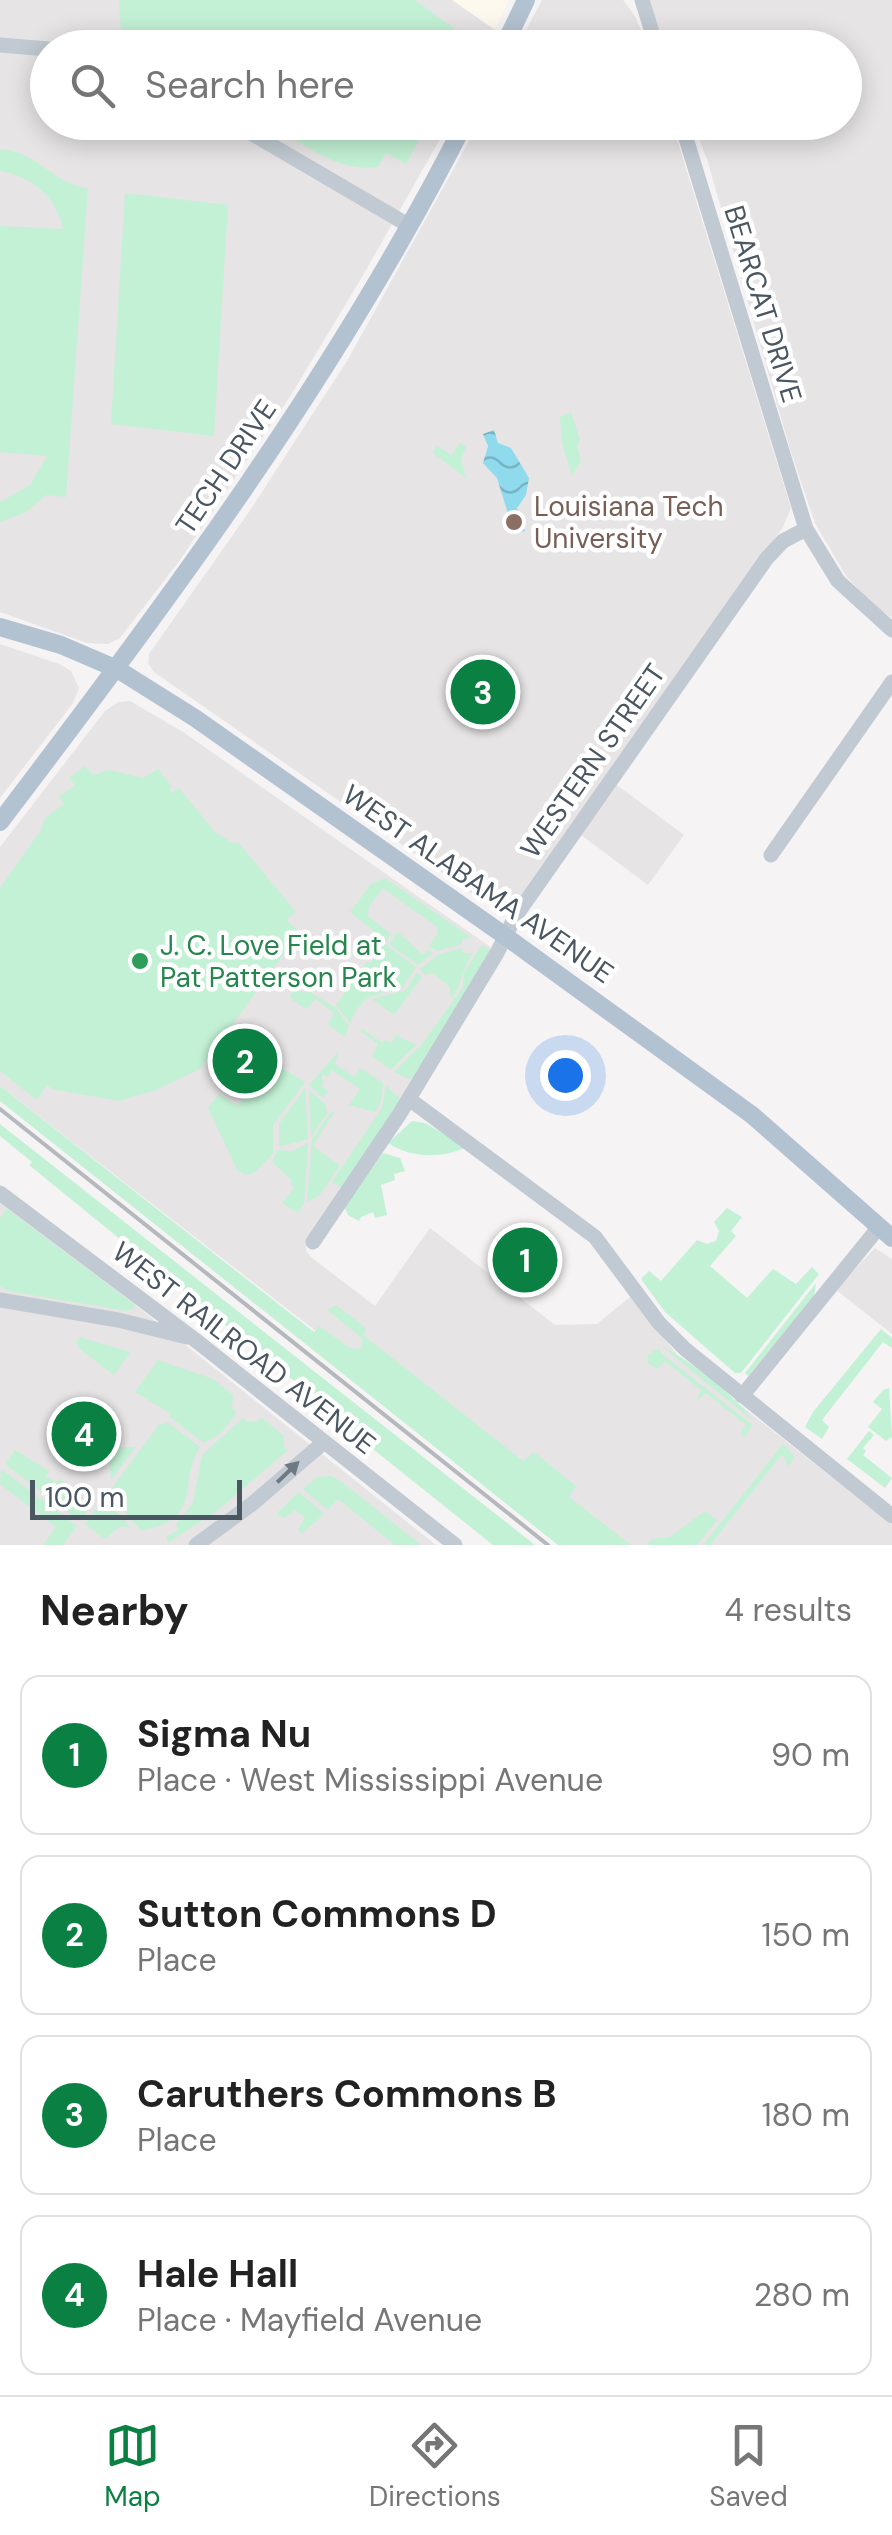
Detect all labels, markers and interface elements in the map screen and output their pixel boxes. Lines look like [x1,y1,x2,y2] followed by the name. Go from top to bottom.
[30,30,862,140] search box
[65,58,120,113] icon: search
[145,60,355,110] text: Search here
[715,201,811,407] street label: BEARCAT DRIVE
[167,392,285,542] street label: TECH DRIVE
[534,488,724,557] place label: Louisiana Tech University
[503,511,525,533] marker: Louisiana Tech University
[450,654,516,730] pin: 3
[512,657,674,865] street label: WESTERN STREET
[335,776,621,992] street label: WEST ALABAMA AVENUE
[160,927,397,996] place label: J. C. Love Field at Pat Patterson Park
[129,950,151,972] marker: J. C. Love Field at Pat Patterson Park
[212,1024,278,1098] pin: 2
[540,1050,591,1101] your location
[492,1222,558,1298] pin: 1
[105,1234,383,1462] street label: WEST RAILROAD AVENUE
[52,1396,116,1472] pin: 4
[275,1461,299,1484] one-way arrow
[30,1475,242,1520] scale bar
[45,1479,124,1516] text: 100 m
[40,1583,189,1638] text: Nearby
[725,1589,852,1631] text: 4 results
[137,1709,311,1759] text: Sigma Nu
[69,1734,80,1776] text: 1
[771,1734,850,1776] text: 90 m
[137,1759,603,1801] text: Place · West Mississippi Avenue
[137,1889,497,1939] text: Sutton Commons D
[65,1914,84,1956] text: 2
[762,1914,850,1956] text: 150 m
[137,1939,217,1981] text: Place
[137,2069,557,2119] text: Caruthers Commons B
[65,2094,84,2136] text: 3
[762,2094,850,2136] text: 180 m
[137,2119,217,2161] text: Place
[137,2249,298,2299] text: Hale Hall
[64,2274,85,2316] text: 4
[754,2274,850,2316] text: 280 m
[137,2299,482,2341] text: Place · Mayfield Avenue
[104,2418,161,2515] tab: Map
[369,2418,501,2515] tab: Directions
[709,2418,788,2515] tab: Saved

